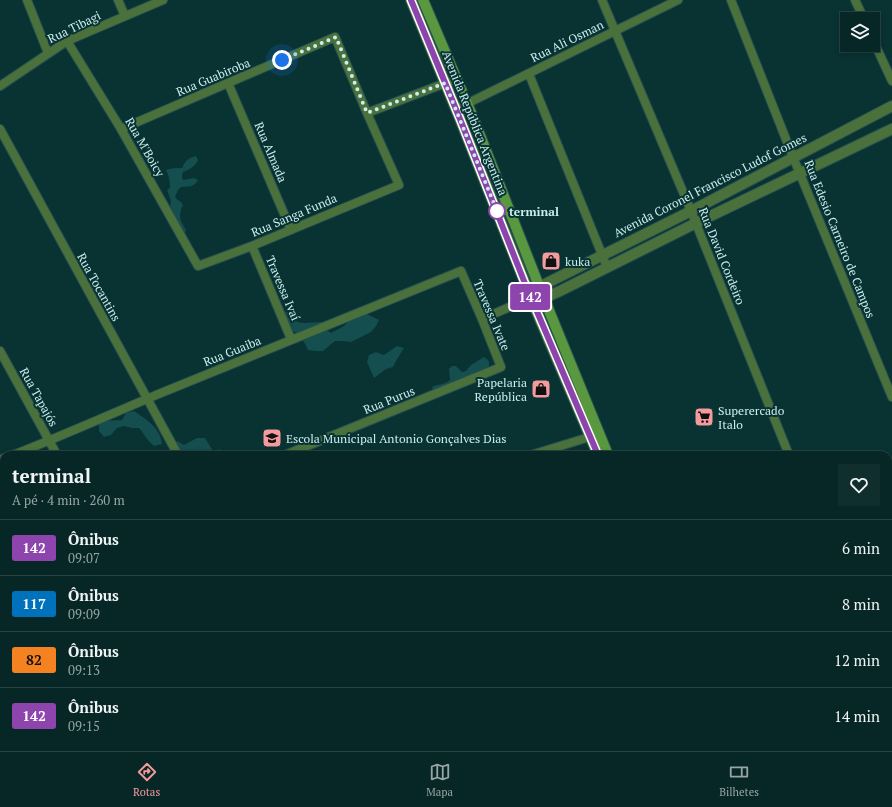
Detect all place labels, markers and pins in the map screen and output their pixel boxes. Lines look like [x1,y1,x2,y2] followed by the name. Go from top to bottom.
[488,202,506,220] marker: terminal
[509,204,559,219] place label: terminal
[540,250,562,272] shop icon: kuka
[565,254,590,269] place label: kuka
[474,375,527,404] place label: Papelaria República
[530,378,552,400] shop icon: Papelaria República
[718,403,785,432] place label: Superercado Italo
[693,406,715,428] supermarket icon: Superercado Italo
[261,427,283,449] school or university icon: Escola Municipal Antonio Gonçalves Dias
[286,431,507,446] place label: Escola Municipal Antonio Gonçalves Dias

